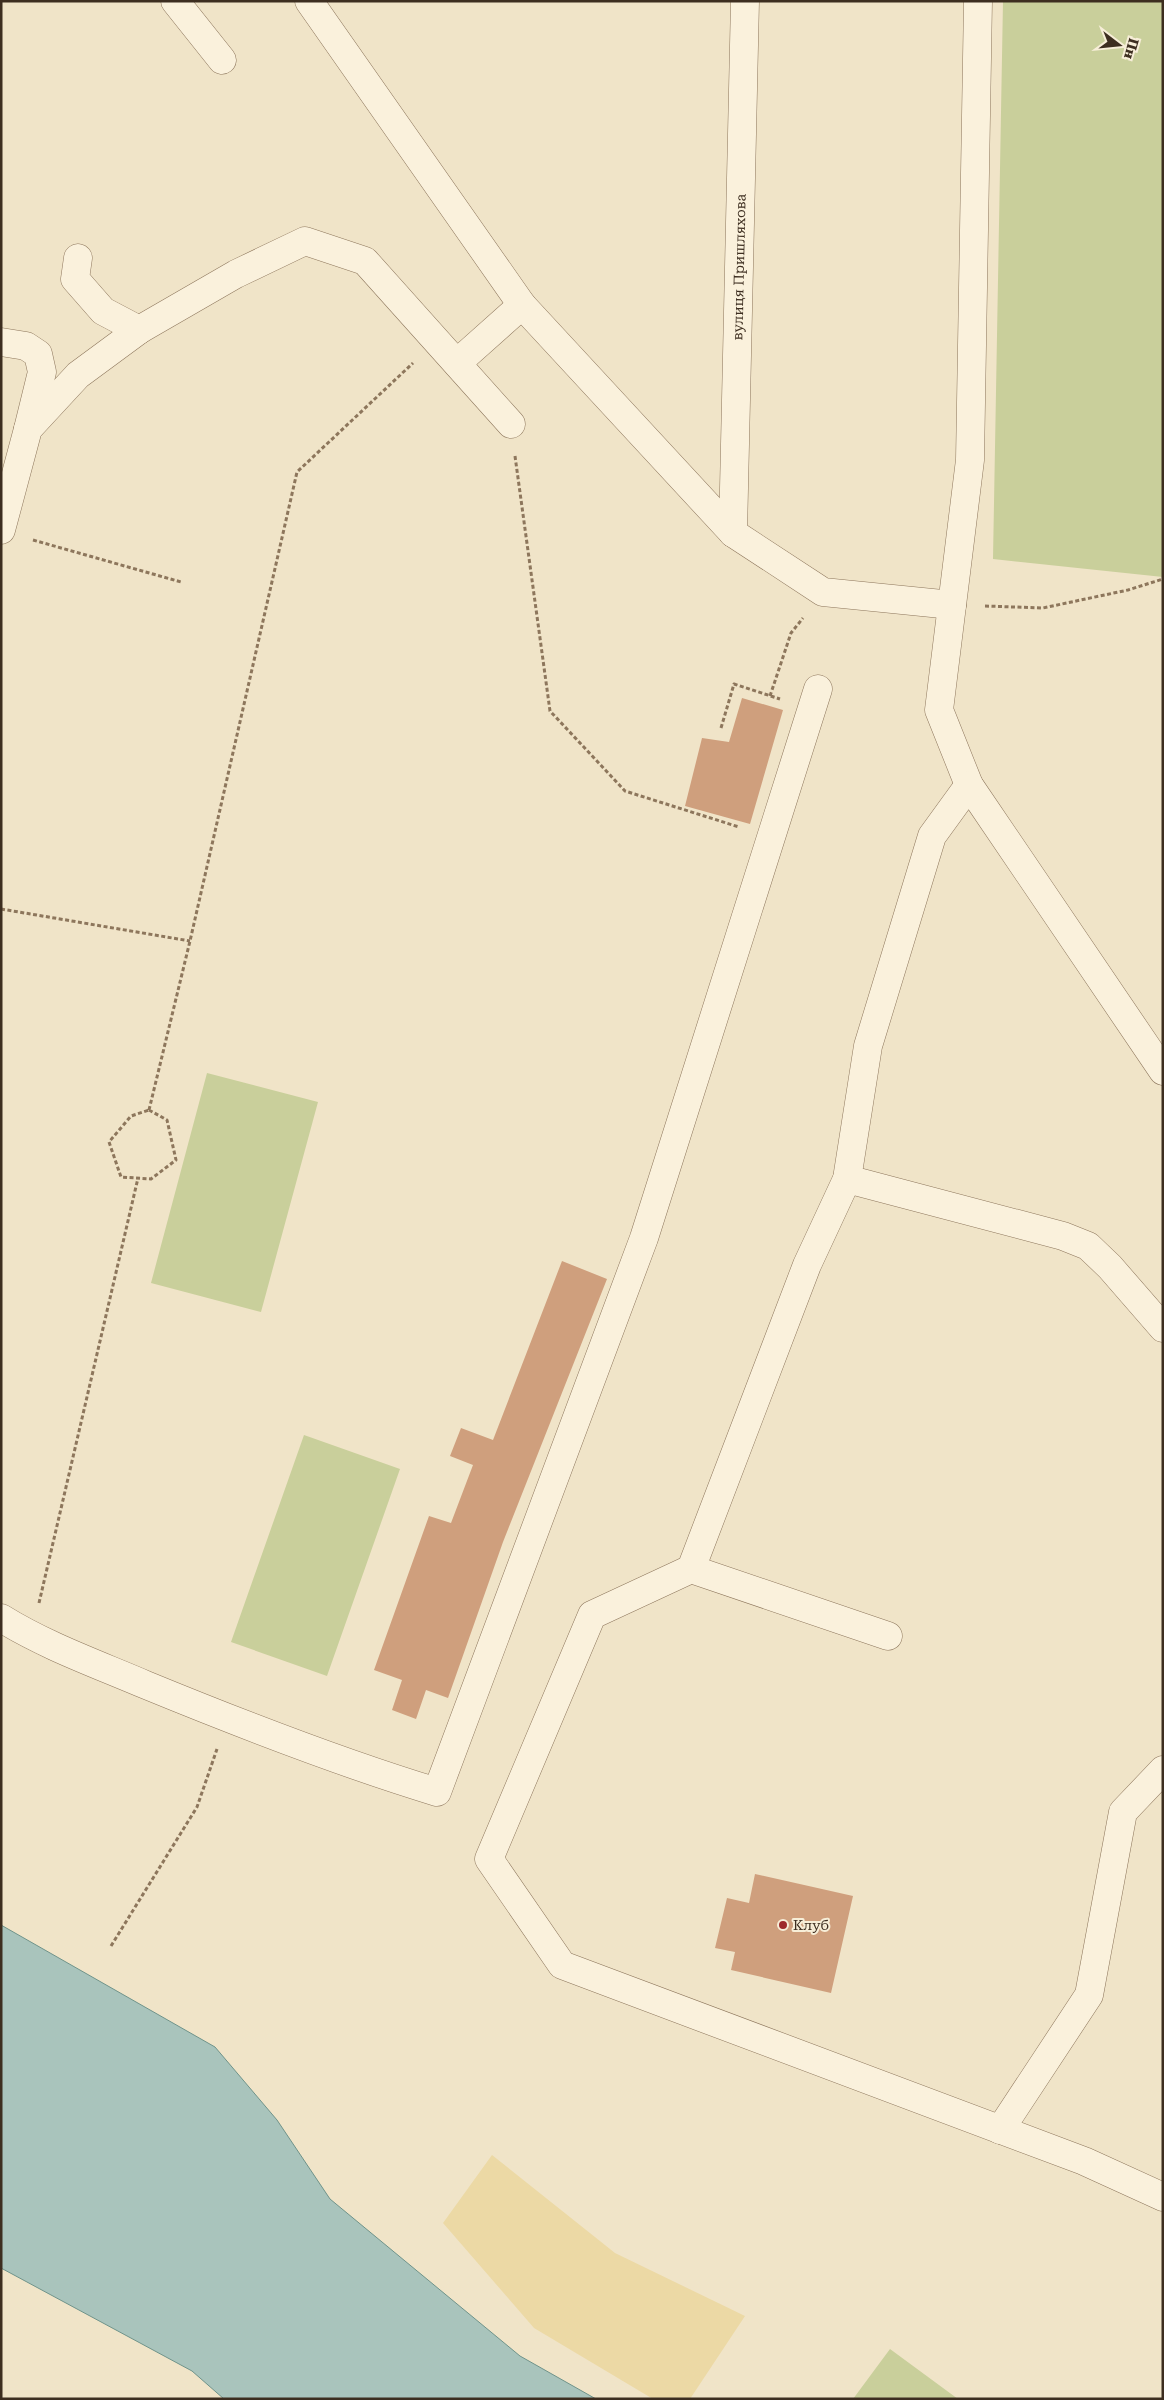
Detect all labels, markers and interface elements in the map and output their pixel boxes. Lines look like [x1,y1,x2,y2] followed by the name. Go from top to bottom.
[1094,20,1144,70] north arrow
[1121,36,1142,61] text: Пн
[729,193,749,341] street label: вулиця Пришляхова
[793,1917,829,1933] place label: Клуб
[777,1919,789,1931] marker: Клуб

